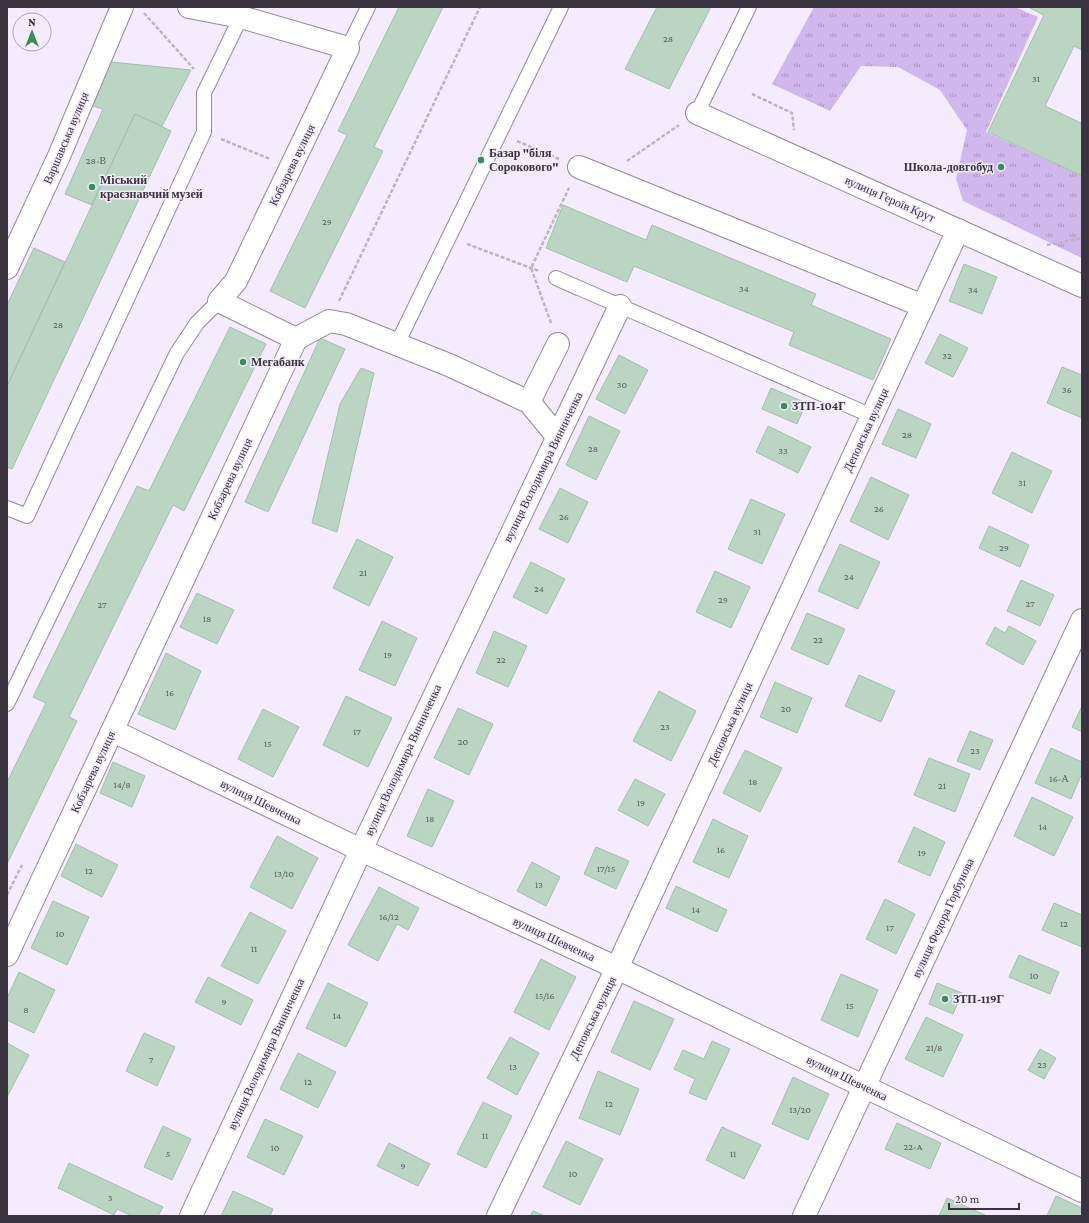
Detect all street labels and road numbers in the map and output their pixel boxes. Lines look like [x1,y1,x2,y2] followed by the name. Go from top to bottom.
[40,89,92,186] street label: Варшавська вулиця
[266,121,318,208] street label: Кобзарева вулиця
[843,173,938,225] street label: вулиця Героїв Крут
[840,385,892,474] street label: Деповська вулиця
[500,389,586,544] street label: вулиця Володимира Винниченка
[205,435,255,522] street label: Кобзарева вулиця
[704,679,756,768] street label: Деповська вулиця
[362,681,445,838] street label: вулиця Володимира Винниченка
[68,728,118,815] street label: Кобзарева вулиця
[218,776,305,828] street label: вулиця Шевченка
[909,855,977,980] street label: вулиця Федора Горбунова
[511,914,598,964] street label: вулиця Шевченка
[567,974,619,1062] street label: Деповська вулиця
[225,975,308,1132] street label: вулиця Володимира Винниченка
[804,1052,891,1104] street label: вулиця Шевченка

